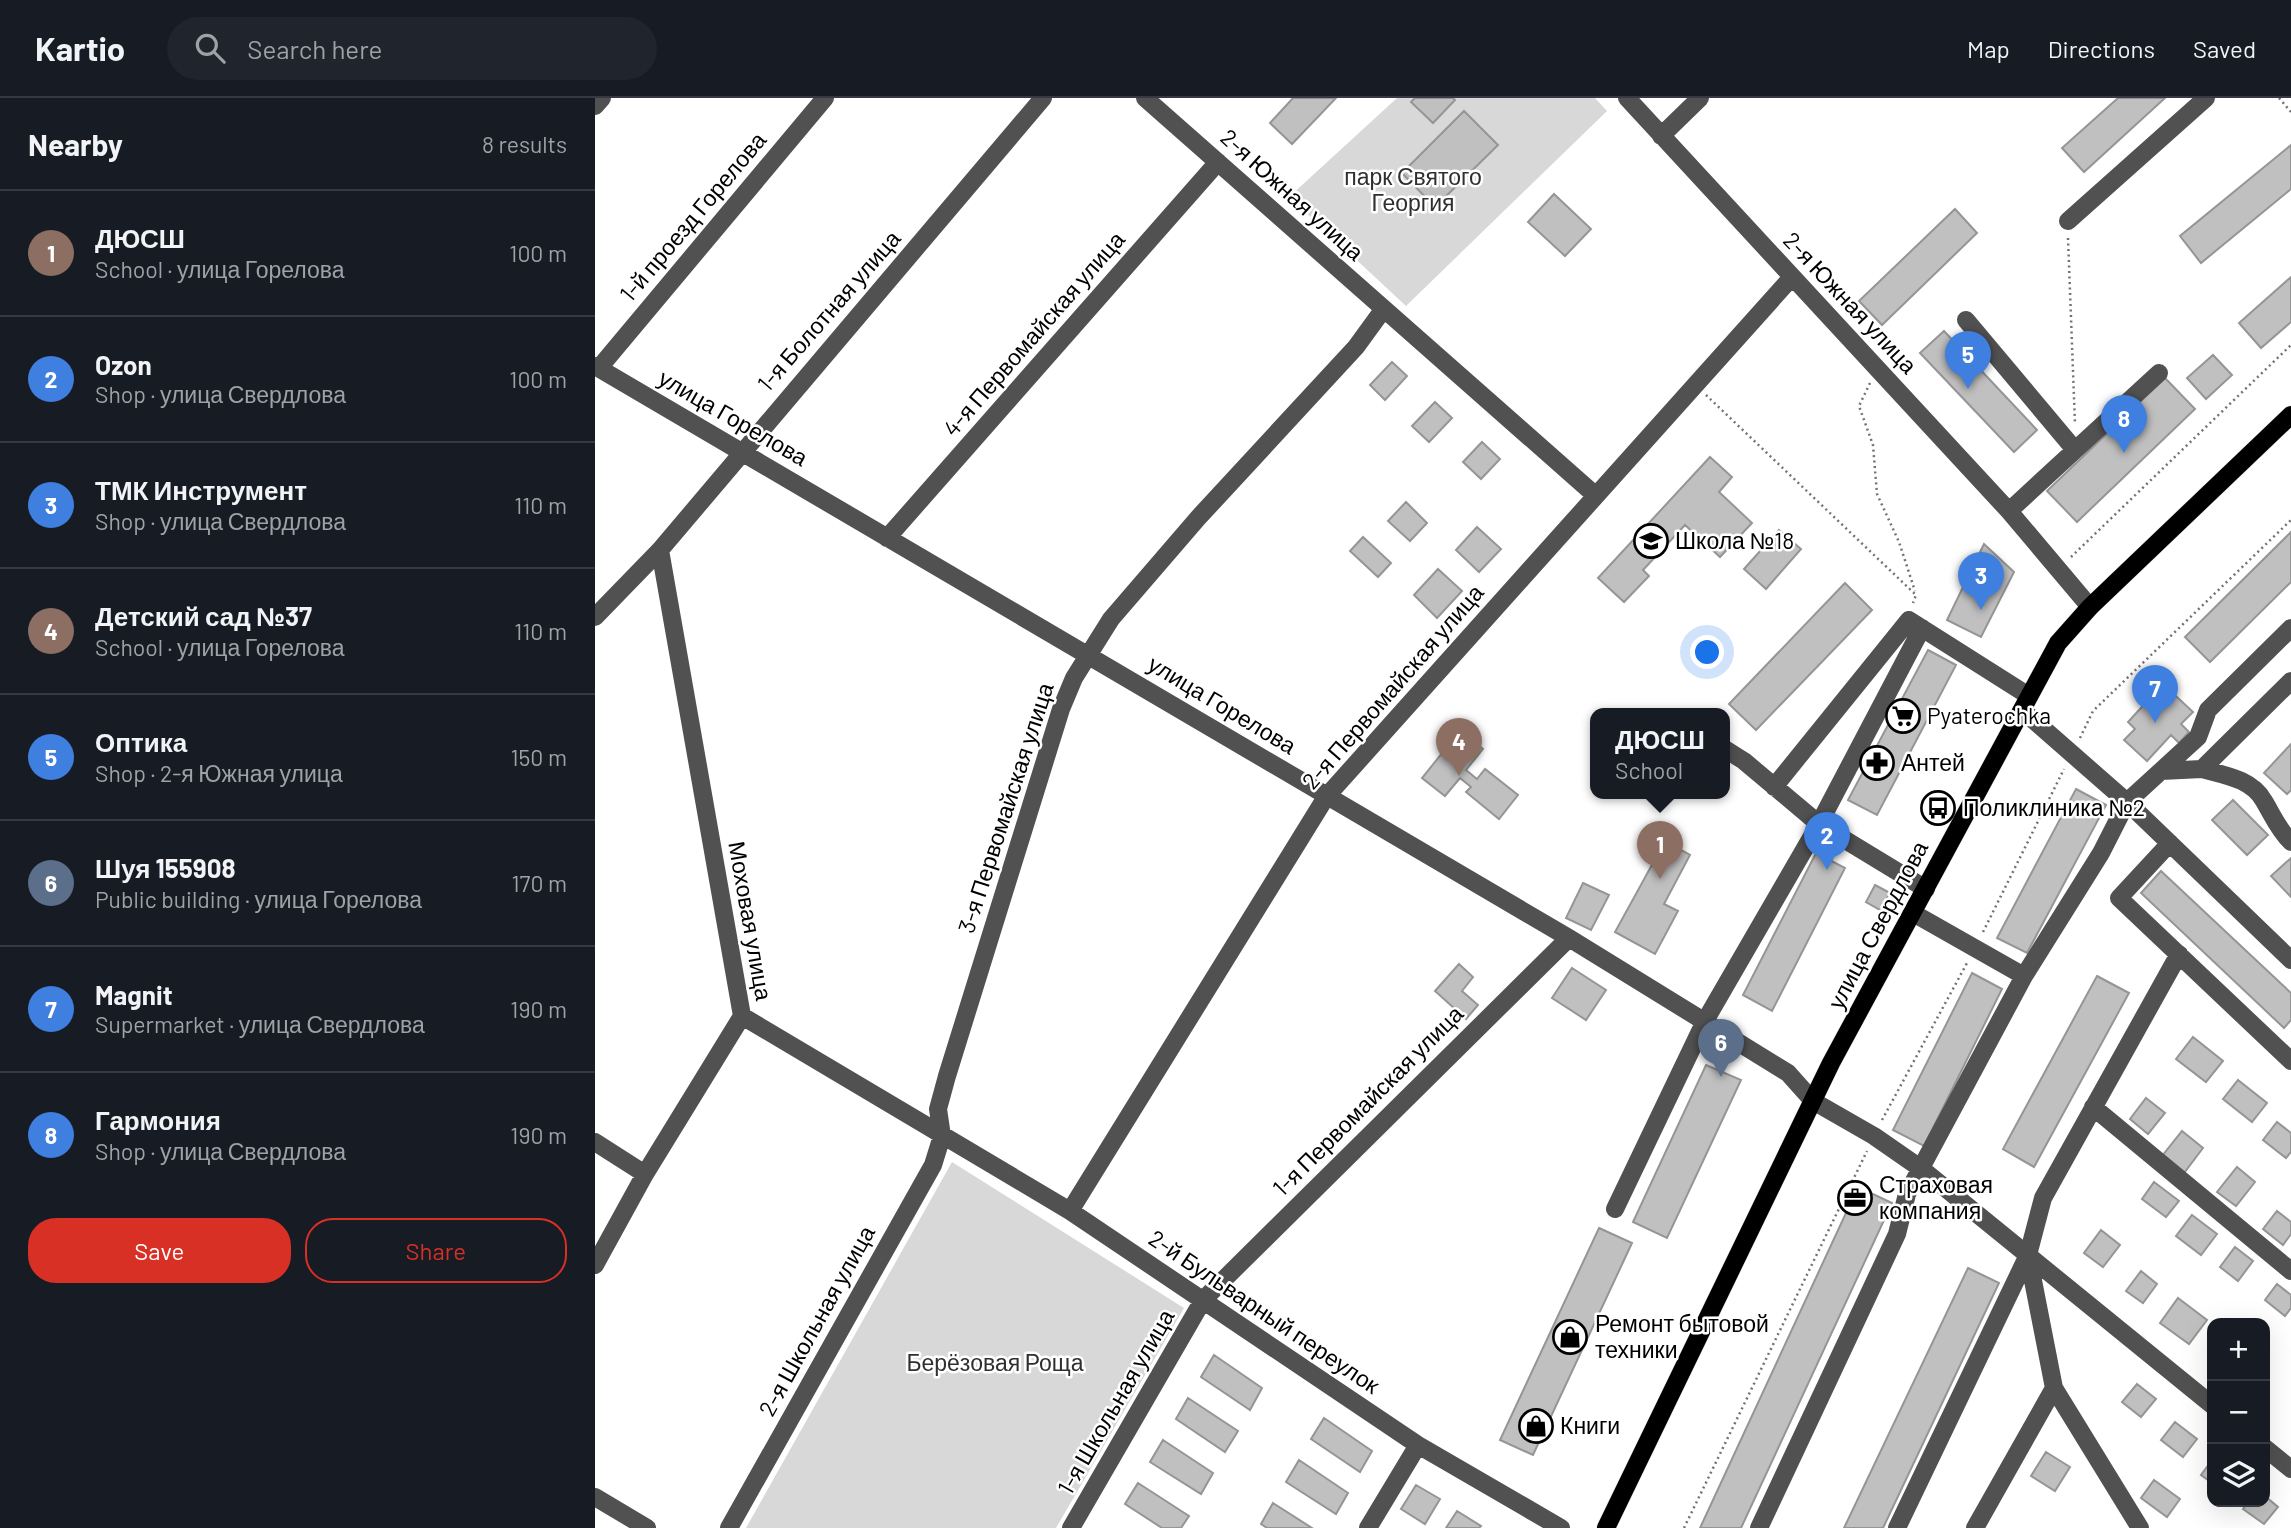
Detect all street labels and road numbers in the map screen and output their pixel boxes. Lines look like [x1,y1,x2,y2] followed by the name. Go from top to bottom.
[1215,123,1370,266] street label: 2-я Южная улица
[613,126,771,307] street label: 1-й проезд Горелова
[751,224,906,396] street label: 1-я Болотная улица
[937,225,1130,441] street label: 4-я Первомайская улица
[1778,226,1923,379] street label: 2-я Южная улица
[654,363,813,471] street label: улица Горелова
[1296,578,1489,794] street label: 2-я Первомайская улица
[1143,649,1302,759] street label: улица Горелова
[951,679,1059,936] street label: 3-я Первомайская улица
[1821,836,1933,1013] street label: улица Свердлова
[723,839,779,1003] street label: Моховая улица
[1266,999,1468,1201] street label: 1-я Первомайская улица
[752,1220,880,1421] street label: 2-я Школьная улица
[1144,1223,1386,1399] street label: 2-й Бульварный переулок
[1051,1304,1180,1499] street label: 1-я Школьная улица

